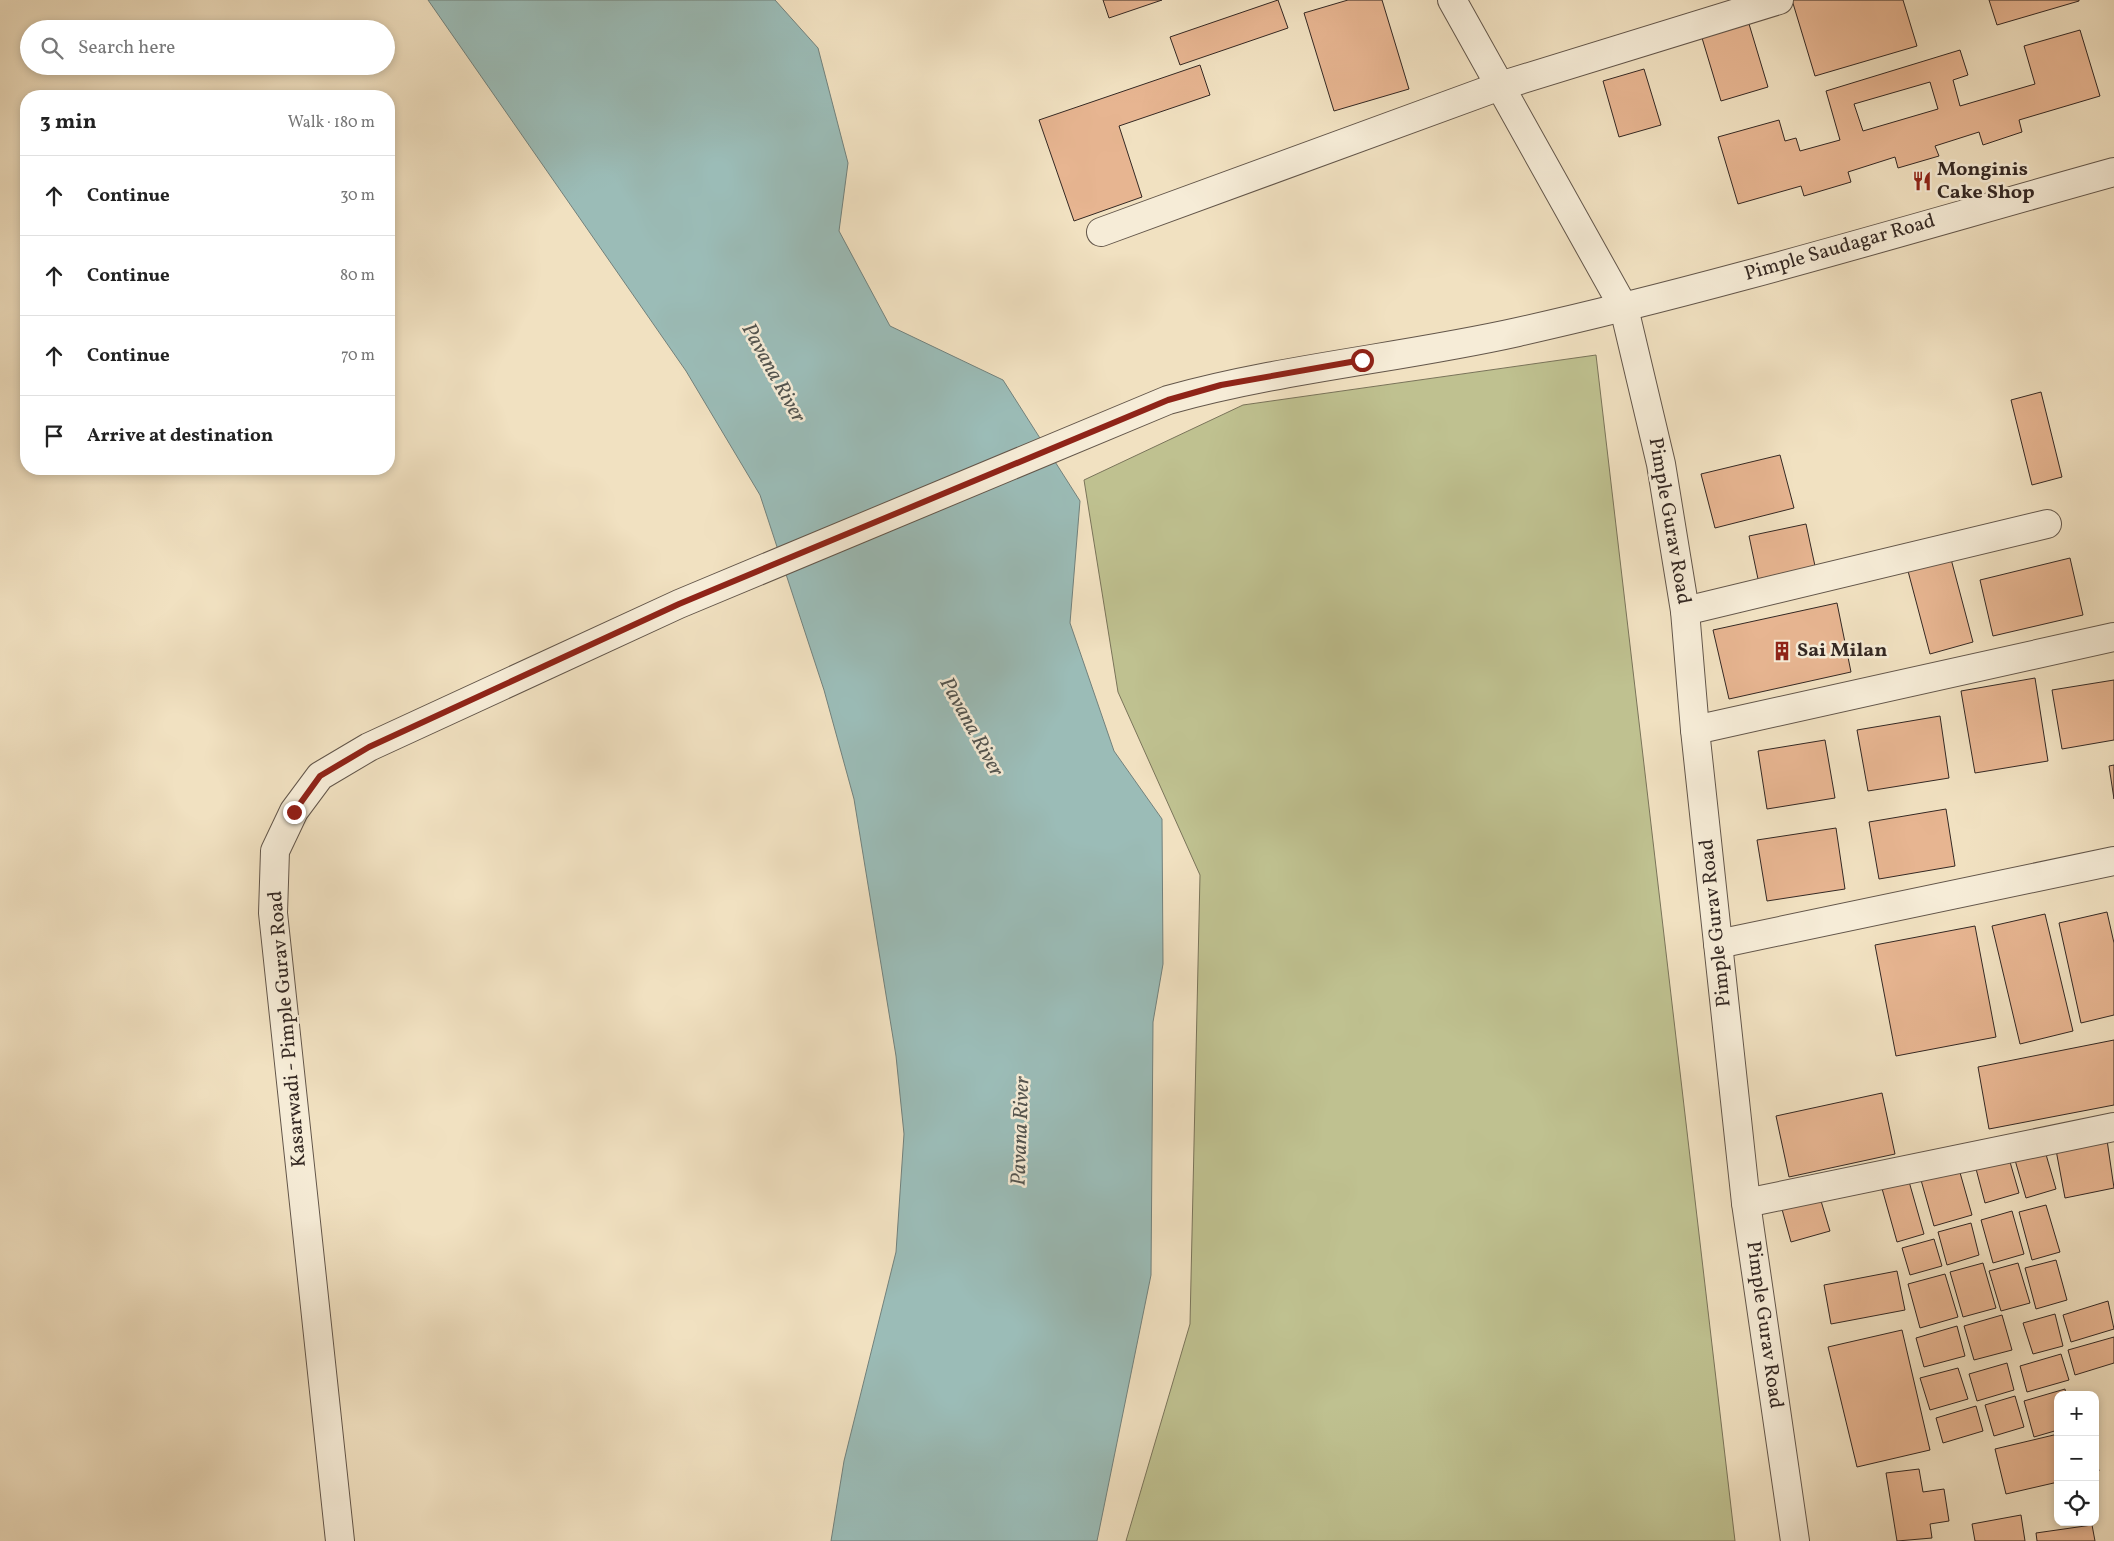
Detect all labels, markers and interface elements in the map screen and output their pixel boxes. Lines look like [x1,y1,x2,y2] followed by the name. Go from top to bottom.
[20,20,395,75] search box
[38,34,66,62] icon: search
[78,35,175,61] text: Search here
[40,108,96,137] text: 3 min
[288,112,375,134] text: Walk · 180 m
[1937,156,2035,207] place label: Monginis Cake Shop
[1911,170,1933,192] restaurant icon: Monginis Cake Shop
[40,182,68,210] icon: ahead
[87,183,170,209] text: Continue
[340,185,375,207] text: 30 m
[1741,207,1939,289] street label: Pimple Saudagar Road
[40,262,68,290] icon: ahead
[87,263,170,289] text: Continue
[340,265,375,287] text: 80 m
[734,318,812,428] water label: Pavana River
[40,342,68,370] icon: ahead
[87,343,170,369] text: Continue
[341,345,375,367] text: 70 m
[1351,349,1374,372] route start
[40,422,68,450] icon: arrive
[87,423,273,449] text: Arrive at destination
[1641,435,1697,607] street label: Pimple Gurav Road
[1797,637,1887,665] place label: Sai Milan
[1771,640,1793,662] building icon: Sai Milan
[932,672,1010,782] water label: Pavana River
[283,801,306,824] route end
[1693,838,1739,1008] street label: Pimple Gurav Road
[262,890,314,1168] street label: Kasarwadi - Pimple Gurav Road
[1005,1076,1037,1186] water label: Pavana River
[1738,1239,1790,1411] street label: Pimple Gurav Road
[2054,1391,2099,1526] map controls
[2054,1391,2099,1436] button: +
[2054,1436,2099,1481] button: −
[2054,1481,2099,1526] button: locate

